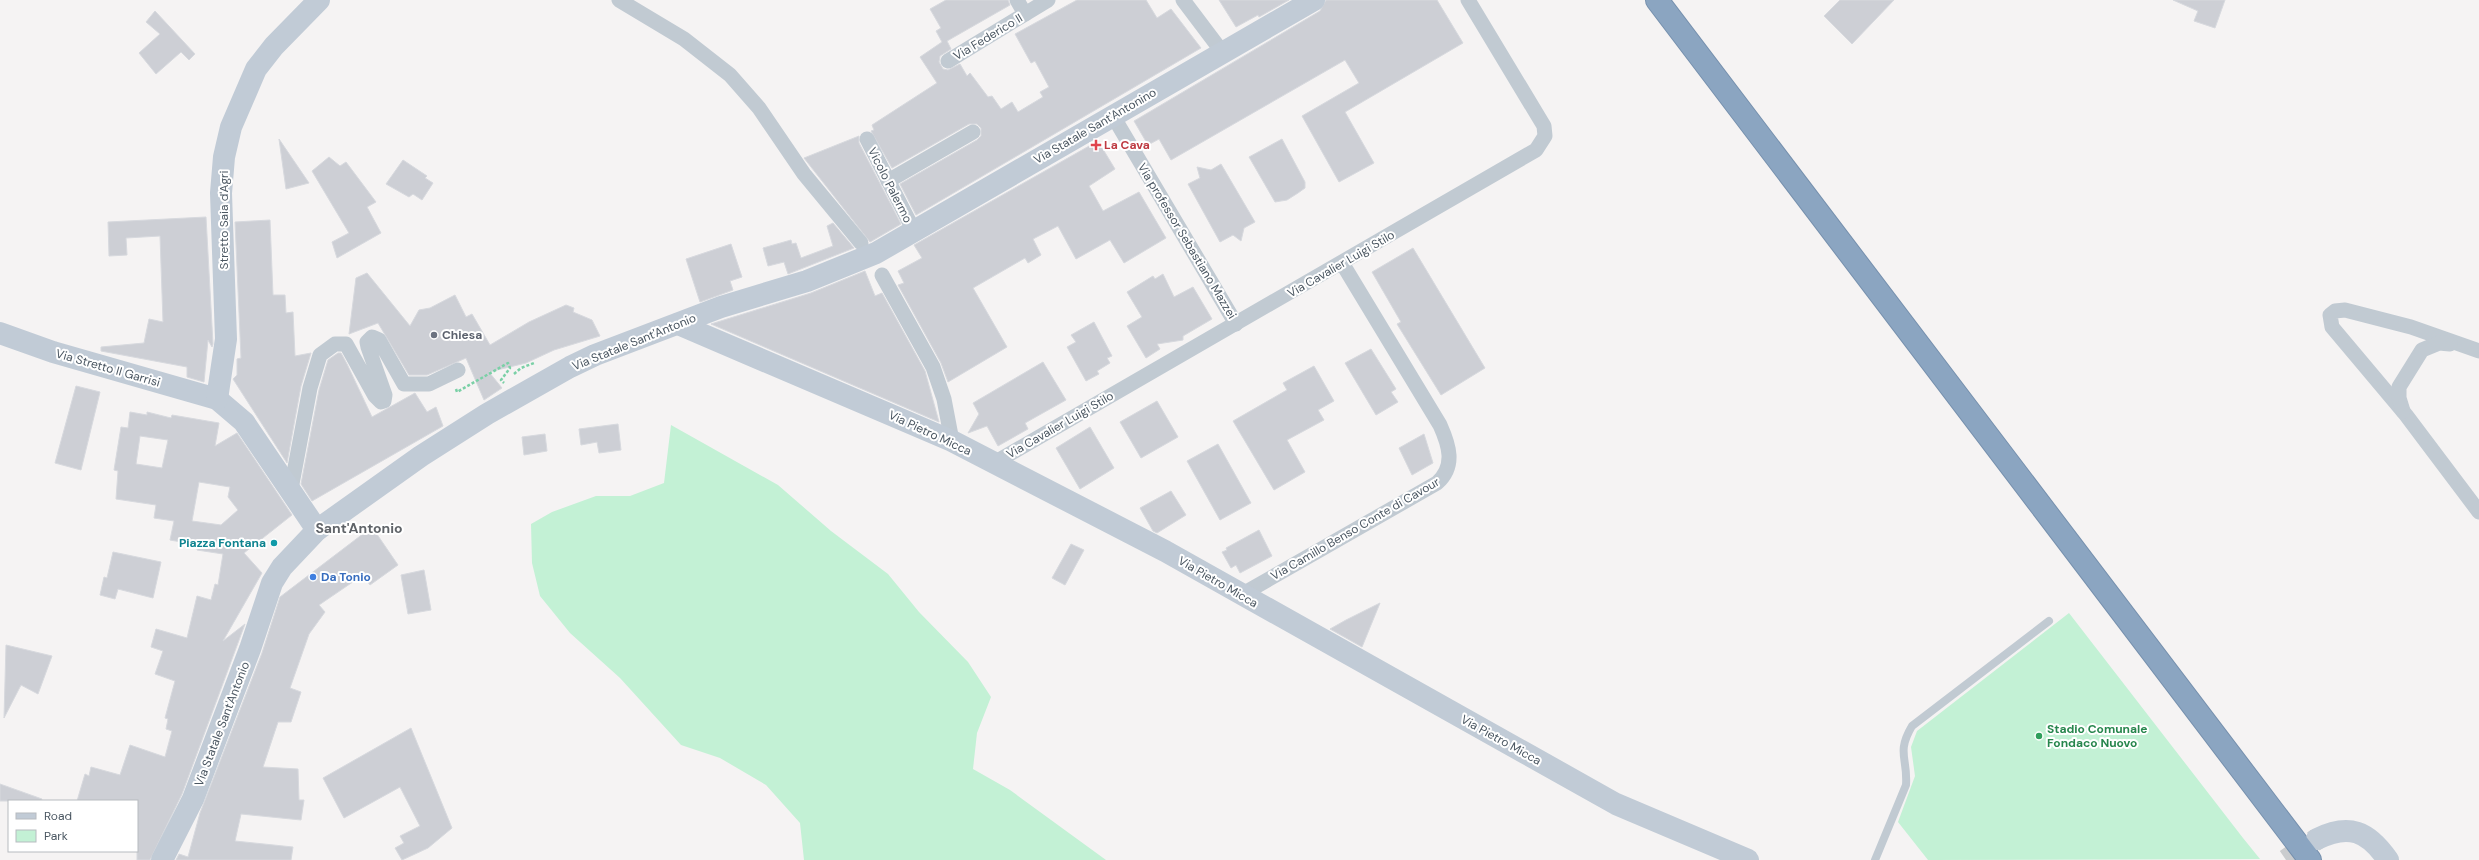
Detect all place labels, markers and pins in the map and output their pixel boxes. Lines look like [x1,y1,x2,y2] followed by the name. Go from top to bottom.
[1104,137,1150,153] place label: La Cava
[1091,140,1101,150] marker: La Cava
[442,327,482,343] place label: Chiesa
[429,330,439,340] marker: Chiesa
[179,535,266,551] place label: Piazza Fontana
[269,538,279,548] marker: Piazza Fontana
[321,569,371,585] place label: Da Tonio
[308,572,318,582] marker: Da Tonio
[2047,721,2148,751] place label: Stadio Comunale Fondaco Nuovo
[2034,731,2044,741] marker: Stadio Comunale Fondaco Nuovo

